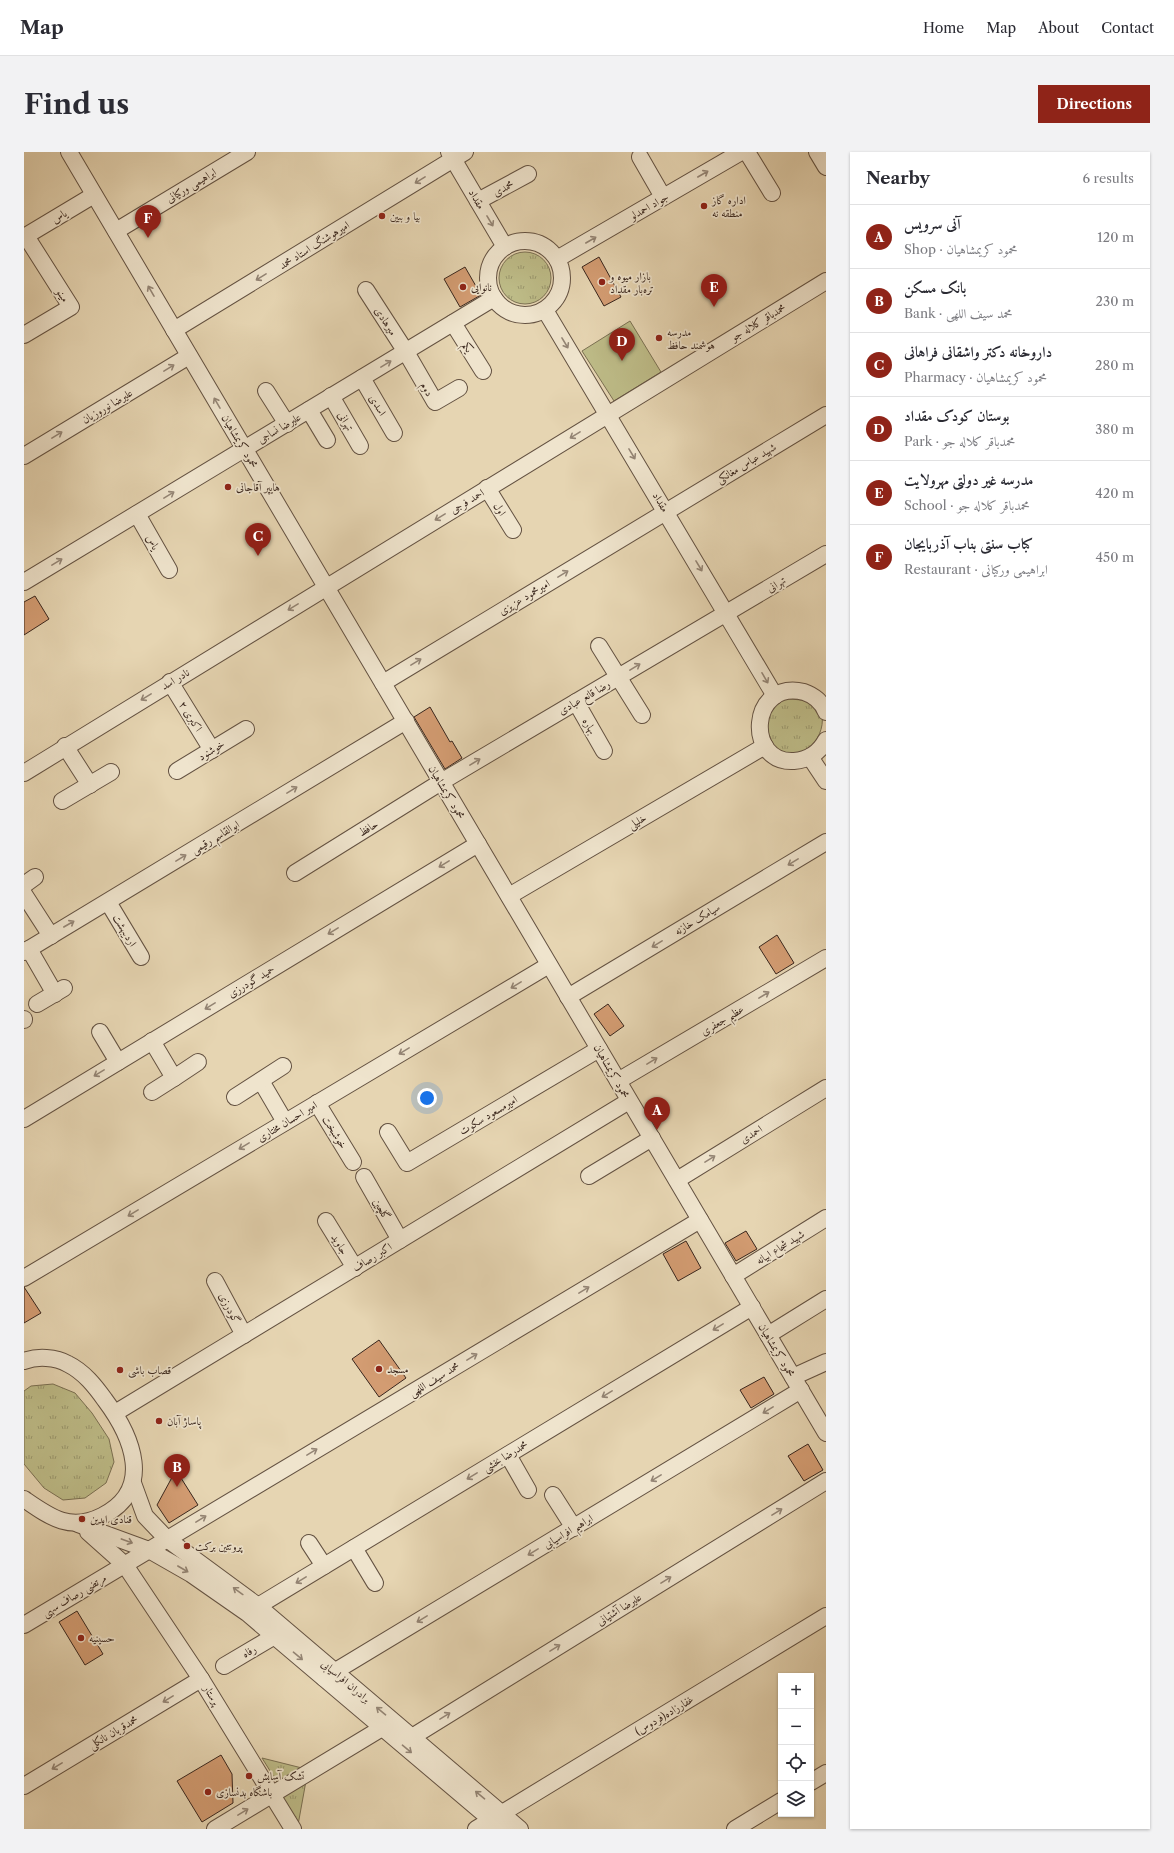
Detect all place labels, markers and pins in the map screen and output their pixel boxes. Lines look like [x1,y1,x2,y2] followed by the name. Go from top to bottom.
[711,193,746,220] place label: اداره گاز منطقه نه
[699,201,709,211] marker: اداره گاز منطقه نه
[135,205,161,238] pin: F
[390,209,421,223] place label: بیا و ببین
[377,211,387,221] marker: بیا و ببین
[609,269,654,296] place label: بازار میوه و تره‌بار مقداد
[701,274,727,307] pin: E
[597,277,607,287] marker: بازار میوه و تره‌بار مقداد
[471,280,492,295] place label: نانوایی
[458,282,468,292] marker: نانوایی
[667,325,715,352] place label: مدرسه هوشمند حافظ
[609,328,635,361] pin: D
[654,333,664,343] marker: مدرسه هوشمند حافظ
[236,480,280,495] place label: هایپر آقاجانی
[223,482,233,492] marker: هایپر آقاجانی
[245,523,271,556] pin: C
[644,1097,670,1130] pin: A
[387,1362,409,1376] place label: مسجد
[128,1363,171,1378] place label: قصاب باشی
[374,1364,384,1374] marker: مسجد
[115,1365,125,1375] marker: قصاب باشی
[167,1414,202,1429] place label: پاساژ آبان
[154,1416,164,1426] marker: پاساژ آبان
[164,1454,190,1487] pin: B
[90,1512,132,1526] place label: قنادی ایدین
[77,1514,87,1524] marker: قنادی ایدین
[195,1539,243,1554] place label: پروتئین برکت
[182,1541,192,1551] marker: پروتئین برکت
[89,1631,115,1645] place label: حسینیه
[76,1633,86,1643] marker: حسینیه
[257,1769,304,1784] place label: تشک آسایش
[244,1771,254,1781] marker: تشک آسایش
[216,1785,272,1799] place label: باشگاه بدنسازی
[203,1787,213,1797] marker: باشگاه بدنسازی

